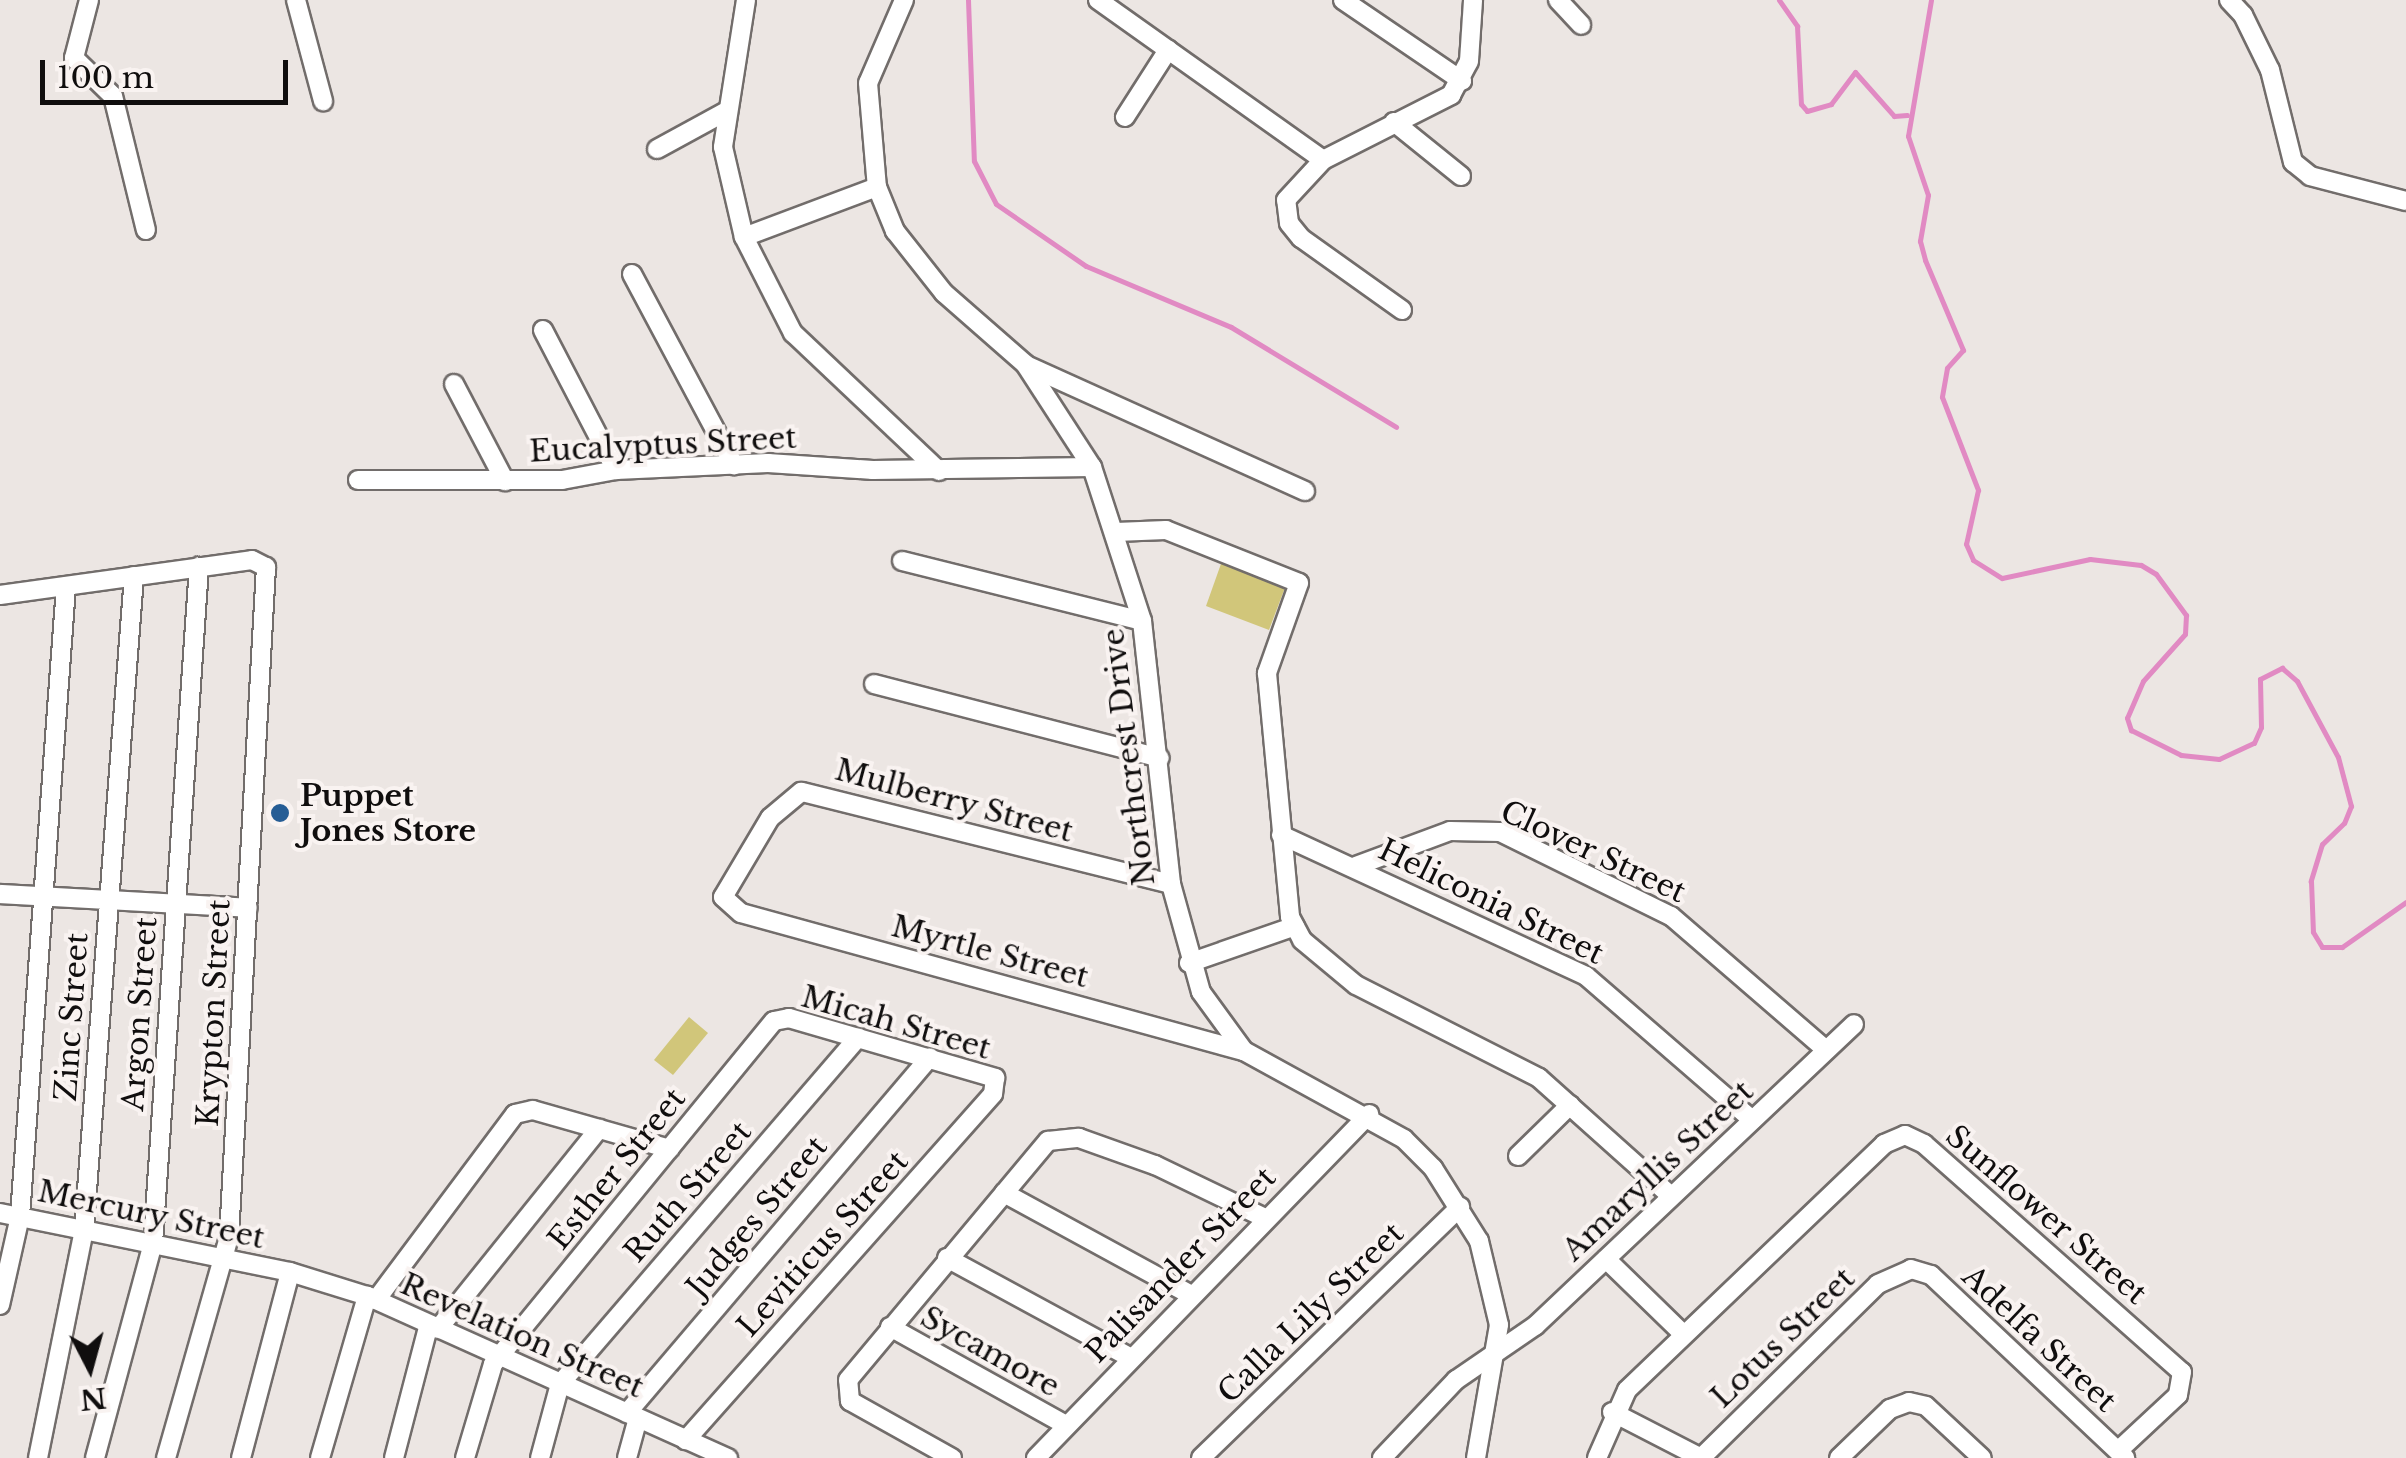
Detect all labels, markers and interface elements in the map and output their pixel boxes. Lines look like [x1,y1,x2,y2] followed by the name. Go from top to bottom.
[45,40,292,102] scale bar
[57,59,154,96] text: 100 m
[528,420,798,470] street label: Eucalyptus Street
[1095,626,1163,888] street label: Northcrest Drive
[831,752,1077,850] street label: Mulberry Street
[300,778,476,848] place label: Puppet Jones Store
[1494,793,1692,911] street label: Clover Street
[269,802,291,824] marker: Puppet Jones Store
[1372,832,1610,972] street label: Heliconia Street
[190,898,238,1128] street label: Krypton Street
[888,908,1092,996] street label: Myrtle Street
[115,916,165,1112] street label: Argon Street
[48,931,96,1103] street label: Zinc Street
[797,979,995,1067] street label: Micah Street
[1555,1073,1761,1269] street label: Amaryllis Street
[541,1081,693,1257] street label: Esther Street
[617,1114,759,1270] street label: Ruth Street
[1938,1118,2154,1312] street label: Sunflower Street
[679,1129,835,1305] street label: Judges Street
[730,1144,916,1344] street label: Leviticus Street
[1078,1160,1284,1370] street label: Palisander Street
[34,1173,268,1257] street label: Mercury Street
[1210,1215,1412,1411] street label: Calla Lily Street
[1954,1258,2124,1420] street label: Adelfa Street
[1704,1261,1862,1415] street label: Lotus Street
[395,1266,649,1406] street label: Revelation Street
[914,1299,1066,1405] street label: Sycamore
[40,1318,140,1418] north arrow
[78,1380,108,1417] text: N

